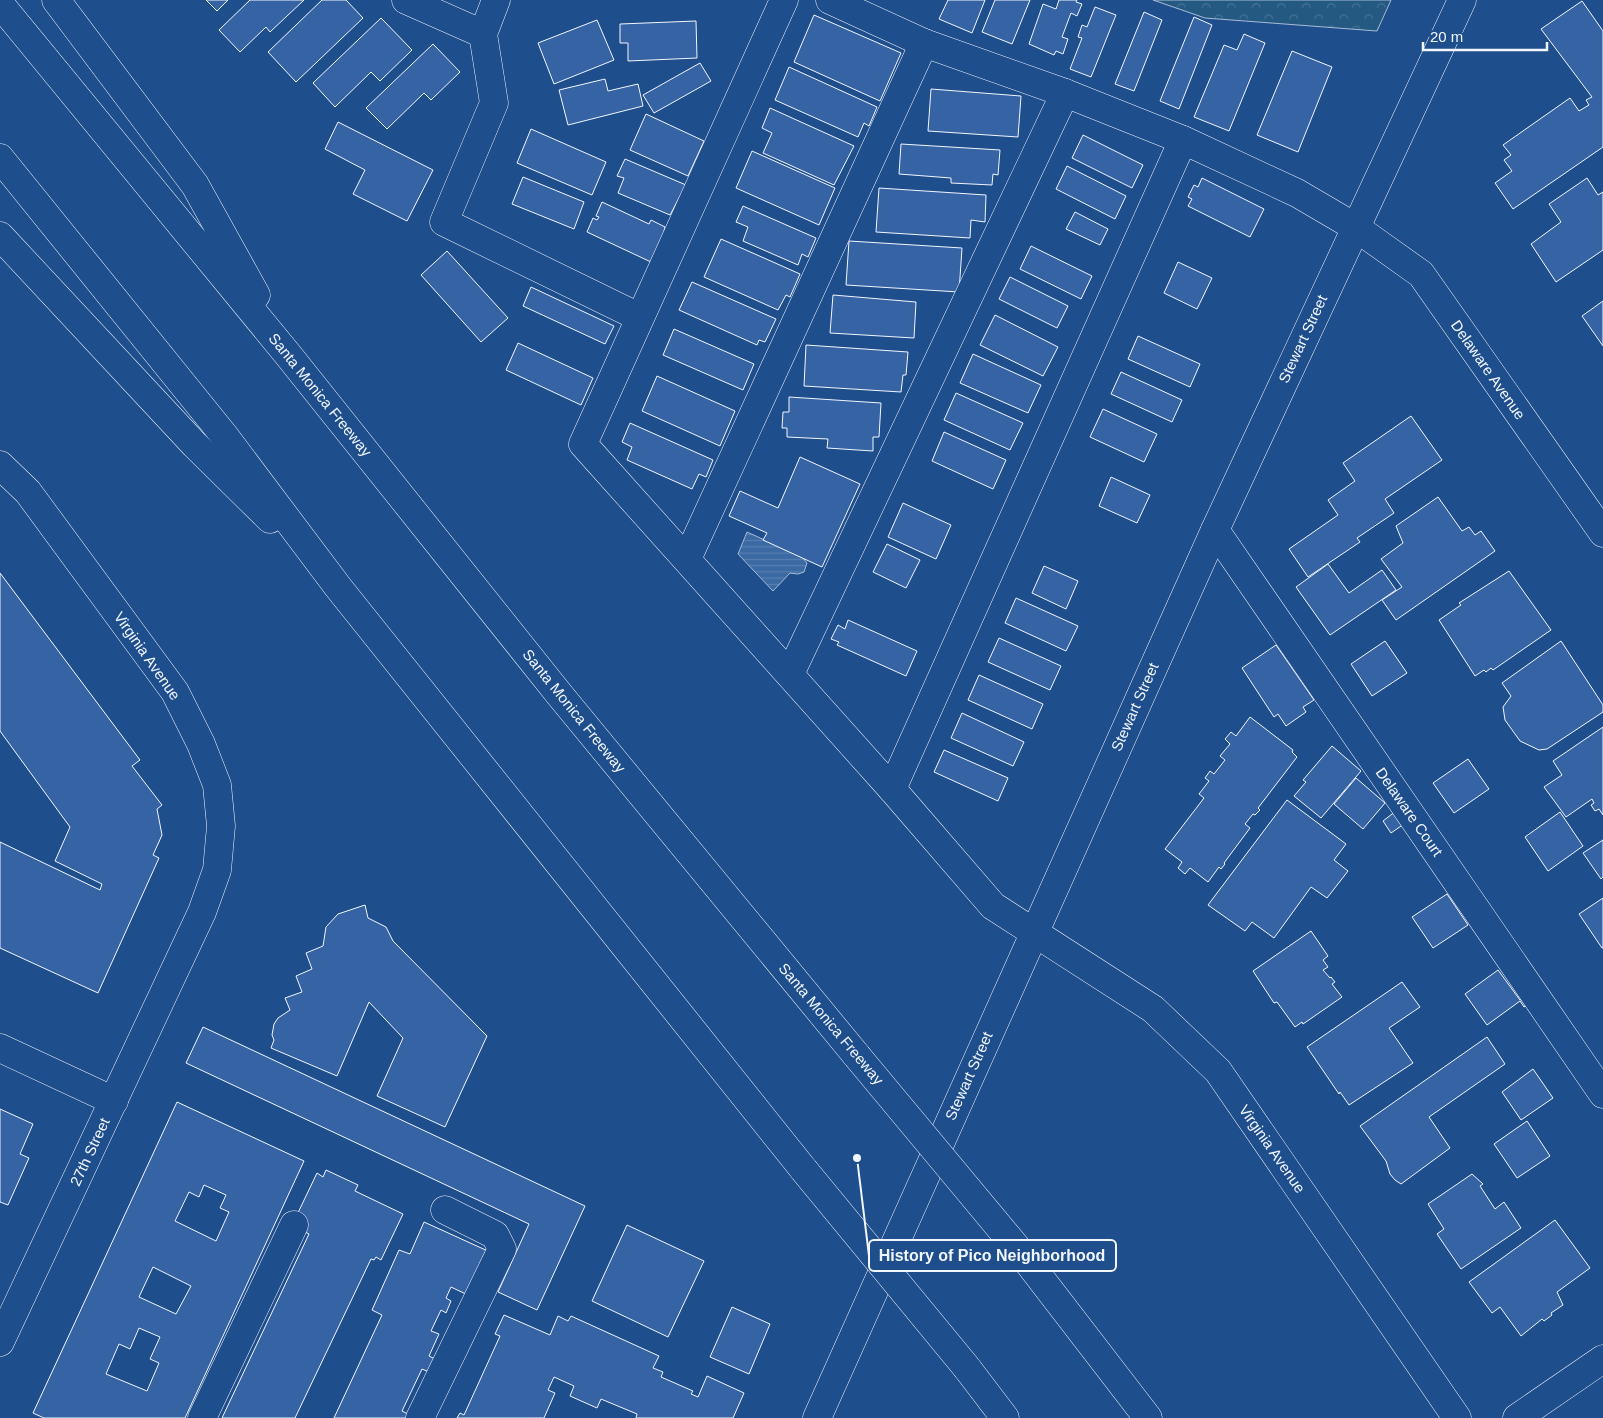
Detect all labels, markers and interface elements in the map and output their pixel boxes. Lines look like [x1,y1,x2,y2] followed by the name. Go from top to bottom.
[1423,20,1547,52] scale bar
[1430,28,1463,45] text: 20 m
[1275,291,1331,385] street label: Stewart Street
[1448,317,1529,423] street label: Delaware Avenue
[266,330,376,460] street label: Santa Monica Freeway
[111,608,184,703] street label: Virginia Avenue
[520,646,630,776] street label: Santa Monica Freeway
[1107,659,1162,754] street label: Stewart Street
[1373,764,1447,860] street label: Delaware Court
[776,959,888,1088] street label: Santa Monica Freeway
[941,1028,996,1123] street label: Stewart Street
[1236,1101,1309,1196] street label: Virginia Avenue
[66,1114,113,1189] street label: 27th Street
[869,1240,1116,1271] callout: History of Pico Neighborhood
[879,1247,1105,1264] text: History of Pico Neighborhood

